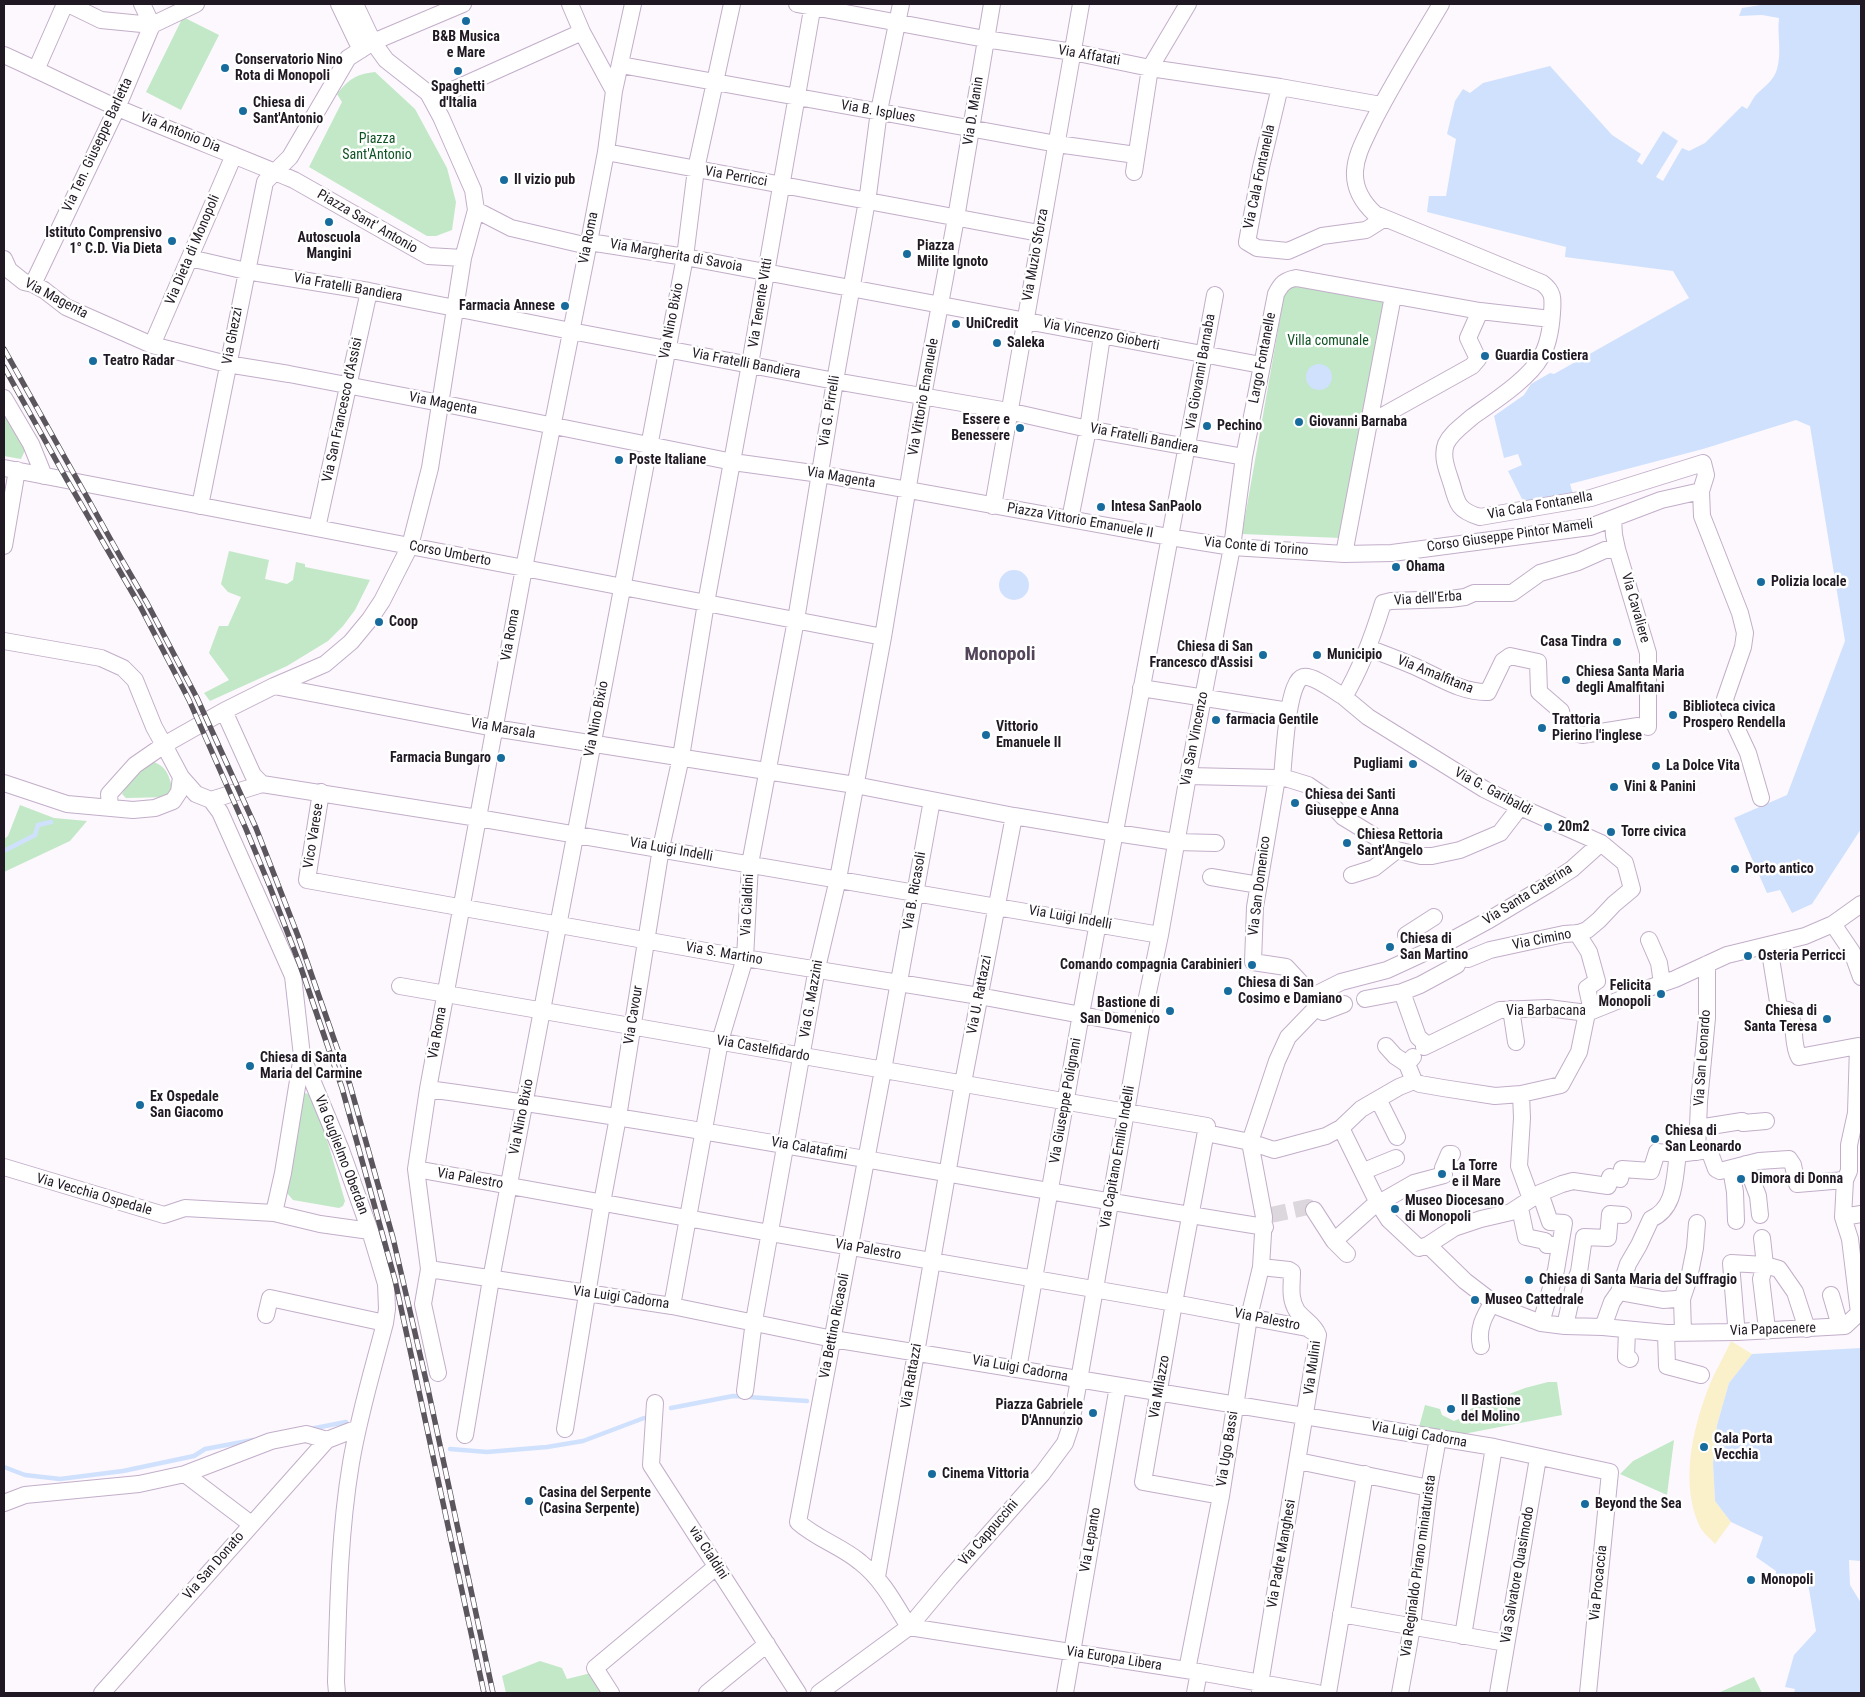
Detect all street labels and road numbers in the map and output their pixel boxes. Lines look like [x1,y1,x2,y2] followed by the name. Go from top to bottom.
[1057,42,1121,70] street label: Via Affatati
[60,75,136,215] street label: Via Ten. Giuseppe Barletta
[960,75,988,147] street label: Via D. Manin
[839,97,917,127] street label: Via B. Isplues
[137,109,223,157] street label: Via Antonio Dia
[1241,123,1279,231] street label: Via Cala Fontanella
[703,163,769,191] street label: Via Perricci
[314,186,420,258] street label: Piazza Sant' Antonio
[162,192,224,308] street label: Via Dieta di Monopoli
[1020,207,1052,303] street label: Via Muzio Sforza
[576,211,602,265] street label: Via Roma
[608,236,744,276] street label: Via Margherita di Savoia
[746,257,776,349] street label: Via Tenente Vitti
[292,270,404,306] street label: Via Fratelli Bandiera
[21,275,91,323] street label: Via Magenta
[656,282,688,360] street label: Via Nino Bixio
[219,306,247,366] street label: Via Ghezzi
[1246,311,1280,405] street label: Largo Fontanelle
[1183,313,1219,431] street label: Via Giovanni Barnaba
[1041,315,1161,355] street label: Via Vincenzo Gioberti
[319,336,367,484] street label: Via San Francesco d'Assisi
[905,337,943,457] street label: Via Vittorio Emanuele
[690,345,802,383] street label: Via Fratelli Bandiera
[816,374,844,448] street label: Via G. Pirrelli
[407,389,479,419] street label: Via Magenta
[1088,420,1200,458] street label: Via Fratelli Bandiera
[805,464,877,492] street label: Via Magenta
[1486,488,1594,524] street label: Via Cala Fontanella
[1006,500,1154,542] street label: Piazza Vittorio Emanuele II
[1426,516,1594,556] street label: Corso Giuseppe Pintor Mameli
[1203,534,1309,560] street label: Via Conte di Torino
[407,538,493,570] street label: Corso Umberto
[1617,571,1653,645] street label: Via Cavaliere
[1393,588,1463,610] street label: Via dell'Erba
[498,608,524,662] street label: Via Roma
[1394,652,1476,698] street label: Via Amalfitana
[581,680,613,758] street label: Via Nino Bixio
[1178,690,1212,788] street label: Via San Vincenzo
[469,715,537,743] street label: Via Marsala
[1451,764,1535,820] street label: Via G. Garibaldi
[301,802,327,870] street label: Vico Varese
[628,834,714,866] street label: Via Luigi Indelli
[1246,835,1274,937] street label: Via San Domenico
[900,851,930,931] street label: Via B. Ricasoli
[1480,861,1576,929] street label: Via Santa Caterina
[738,874,758,936] street label: Via Cialdini
[1027,902,1113,934] street label: Via Luigi Indelli
[1511,926,1573,954] street label: Via Cimino
[684,939,764,969] street label: Via S. Martino
[964,954,996,1036] street label: Via U. Rattazzi
[797,959,827,1039] street label: Via G. Mazzini
[621,984,647,1046] street label: Via Cavour
[1506,1003,1586,1019] street label: Via Barbacana
[425,1006,451,1060] street label: Via Roma
[1691,1009,1715,1107] street label: Via San Leonardo
[715,1033,811,1065] street label: Via Castelfidardo
[1047,1037,1085,1165] street label: Via Giuseppe Polignani
[506,1078,538,1156] street label: Via Nino Bixio
[1097,1084,1139,1230] street label: Via Capitano Emilio Indelli
[311,1093,371,1217] street label: Via Guglielmo Oberdan
[770,1134,848,1164] street label: Via Calatafimi
[436,1165,504,1193] street label: Via Palestro
[34,1170,154,1220] street label: Via Vecchia Ospedale
[834,1236,902,1264] street label: Via Palestro
[817,1272,853,1380] street label: Via Bettino Ricasoli
[572,1283,670,1313] street label: Via Luigi Cadorna
[1233,1305,1301,1335] street label: Via Palestro
[1730,1320,1816,1340] street label: Via Papacenere
[1301,1340,1325,1396] street label: Via Mulini
[898,1342,926,1410] street label: Via Rattazzi
[971,1352,1069,1386] street label: Via Luigi Cadorna
[1146,1354,1174,1420] street label: Via Milazzo
[1214,1410,1242,1488] street label: Via Ugo Bassi
[1370,1418,1468,1452] street label: Via Luigi Cadorna
[1398,1474,1440,1658] street label: Via Reginaldo Pirano miniaturista
[956,1496,1022,1570] street label: Via Cappuccini
[1264,1498,1300,1610] street label: Via Padre Manghesi
[1498,1505,1538,1645] street label: Via Salvatore Quasimodo
[1077,1506,1105,1574] street label: Via Lepanto
[685,1523,731,1583] street label: via Cialdini
[180,1529,248,1603] street label: Via San Donato
[1587,1544,1611,1622] street label: Via Procaccia
[1065,1643,1163,1675] street label: Via Europa Libera

